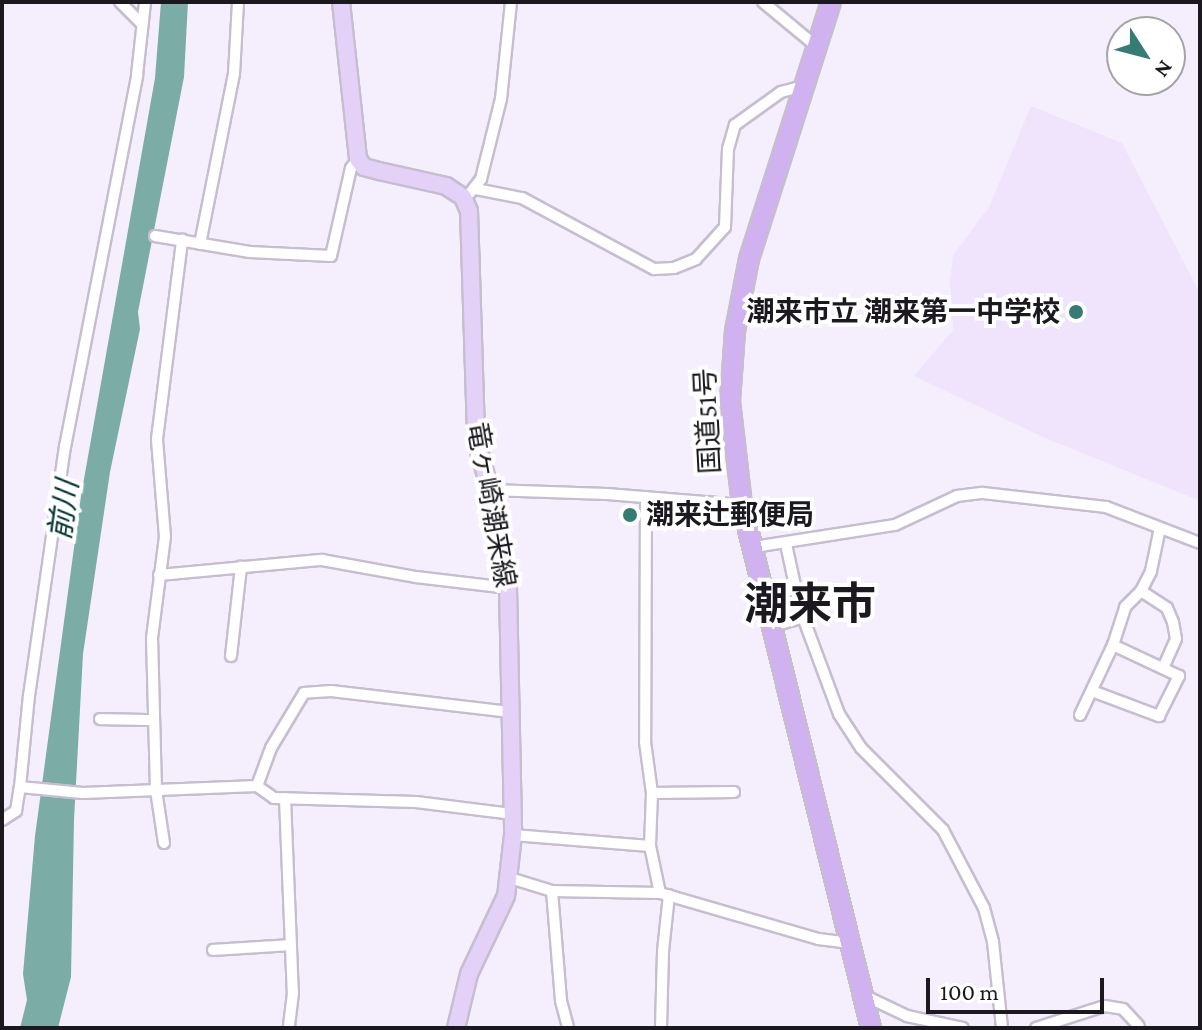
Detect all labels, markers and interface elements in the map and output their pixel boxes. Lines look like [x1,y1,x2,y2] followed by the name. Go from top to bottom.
[1106,16,1186,96] north arrow
[1150,56,1179,83] text: N
[747,295,1060,329] place label: 潮来市立 潮来第一中学校
[1067,303,1085,321] marker: 潮来市立 潮来第一中学校
[688,367,728,475] street label: 国道51号
[460,419,522,591] street label: 竜ヶ崎潮来線
[42,478,86,542] water label: 前川
[646,498,814,532] place label: 潮来辻郵便局
[621,506,639,524] marker: 潮来辻郵便局
[744,578,876,630] district label: 潮来市
[930,962,1108,1012] scale bar
[940,978,999,1005] text: 100 m

